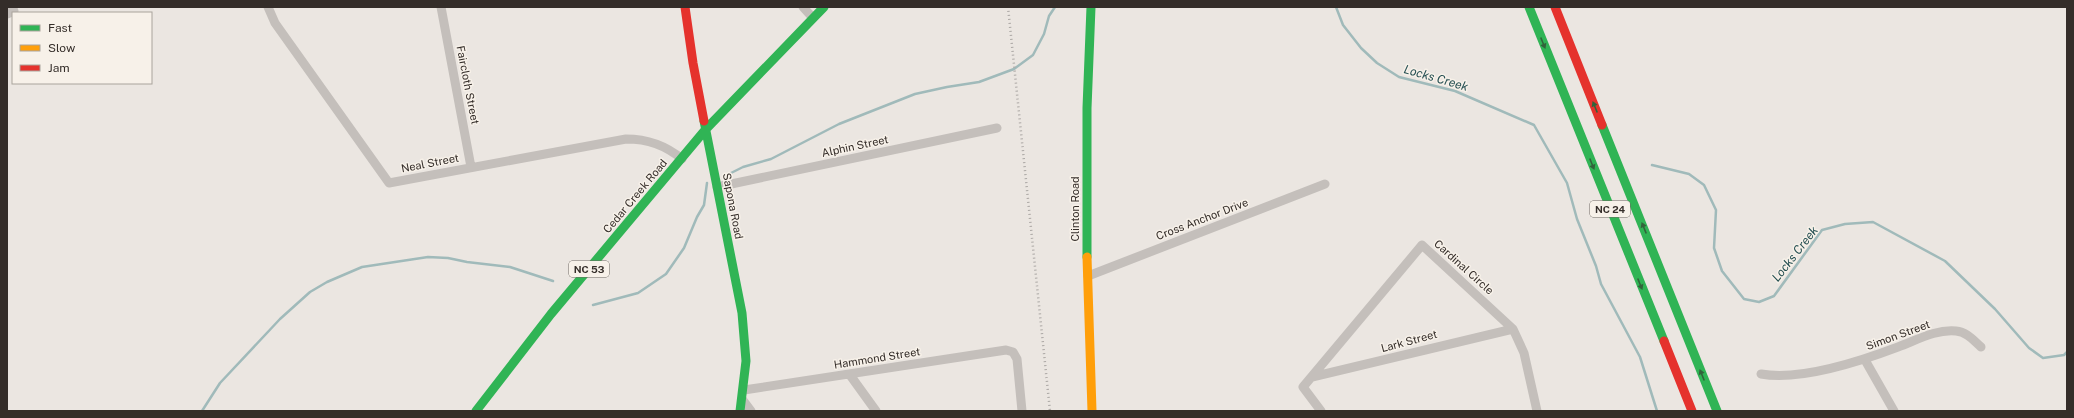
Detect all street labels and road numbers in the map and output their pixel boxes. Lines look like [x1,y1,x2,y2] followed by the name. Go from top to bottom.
[454,45,482,125] street label: Faircloth Street
[821,133,889,159] street label: Alphin Street
[400,152,460,174] street label: Neal Street
[601,157,669,235] street label: Cedar Creek Road
[721,172,745,240] street label: Sapona Road
[1069,176,1081,242] street label: Clinton Road
[1154,196,1250,242] street label: Cross Anchor Drive
[1590,201,1630,217] road number: NC 24
[1432,237,1496,297] street label: Cardinal Circle
[569,261,609,277] road number: NC 53
[1864,318,1932,352] street label: Simon Street
[1380,328,1438,354] street label: Lark Street
[833,345,921,371] street label: Hammond Street

